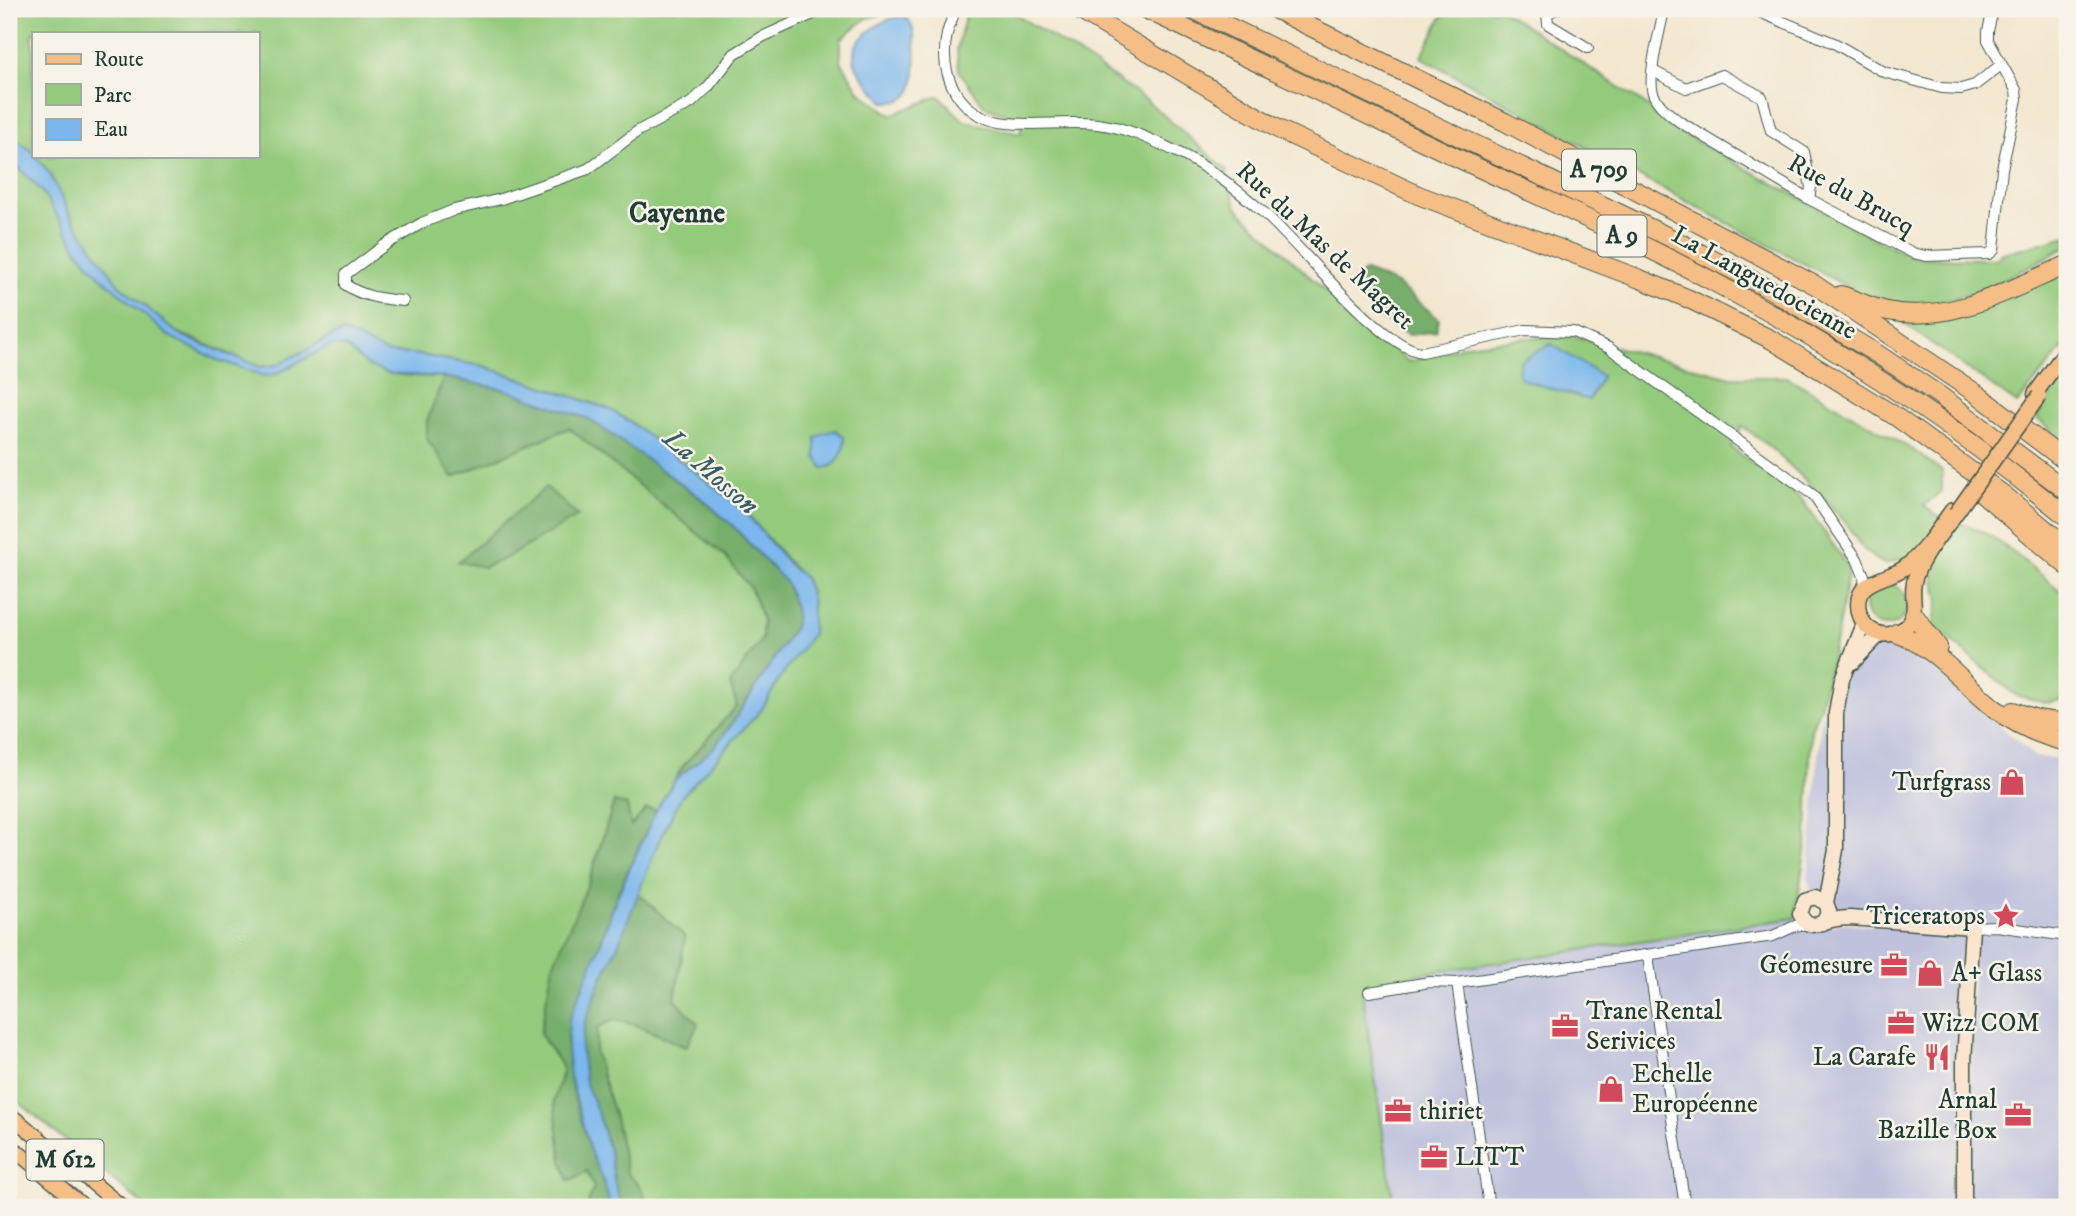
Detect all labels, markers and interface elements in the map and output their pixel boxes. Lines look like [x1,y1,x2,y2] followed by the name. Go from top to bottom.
[32,32,259,158] legend
[94,47,144,73] text: Route
[94,83,132,109] text: Parc
[94,117,128,143] text: Eau
[1782,147,1921,244] street label: Rue du Brucq
[1562,150,1636,190] road number: A 709
[1229,155,1421,337] street label: Rue du Mas de Magret
[629,196,725,231] district label: Cayenne
[1598,216,1646,256] road number: A 9
[1666,218,1862,348] street label: La Languedocienne
[655,420,766,523] water label: La Mosson
[1892,766,1991,799] place label: Turfgrass
[1997,767,2027,797] shop icon: Turfgrass
[1866,900,1985,933] place label: Triceratops
[1991,901,2021,931] place icon: Triceratops
[1760,949,1873,982] place label: Géomesure
[1879,950,1909,980] office icon: Géomesure
[1951,957,2042,990] place label: A+ Glass
[1915,958,1945,988] shop icon: A+ Glass
[1586,995,1722,1058] place label: Trane Rental Serivices
[1921,1007,2040,1040] place label: Wizz COM
[1886,1008,1916,1038] office icon: Wizz COM
[1550,1011,1580,1041] office icon: Trane Rental Serivices
[1813,1041,1916,1074] place label: La Carafe
[1922,1042,1952,1072] restaurant icon: La Carafe
[1632,1058,1758,1121] place label: Echelle Européenne
[1596,1074,1626,1104] shop icon: Echelle Européenne
[1878,1084,1997,1147] place label: Arnal Bazille Box
[1419,1095,1483,1128] place label: thiriet
[1383,1096,1413,1126] office icon: thiriet
[2003,1100,2033,1130] office icon: Arnal Bazille Box
[27,1140,104,1180] road number: M 612
[1455,1141,1525,1174] place label: LITT
[1419,1142,1449,1172] office icon: LITT

